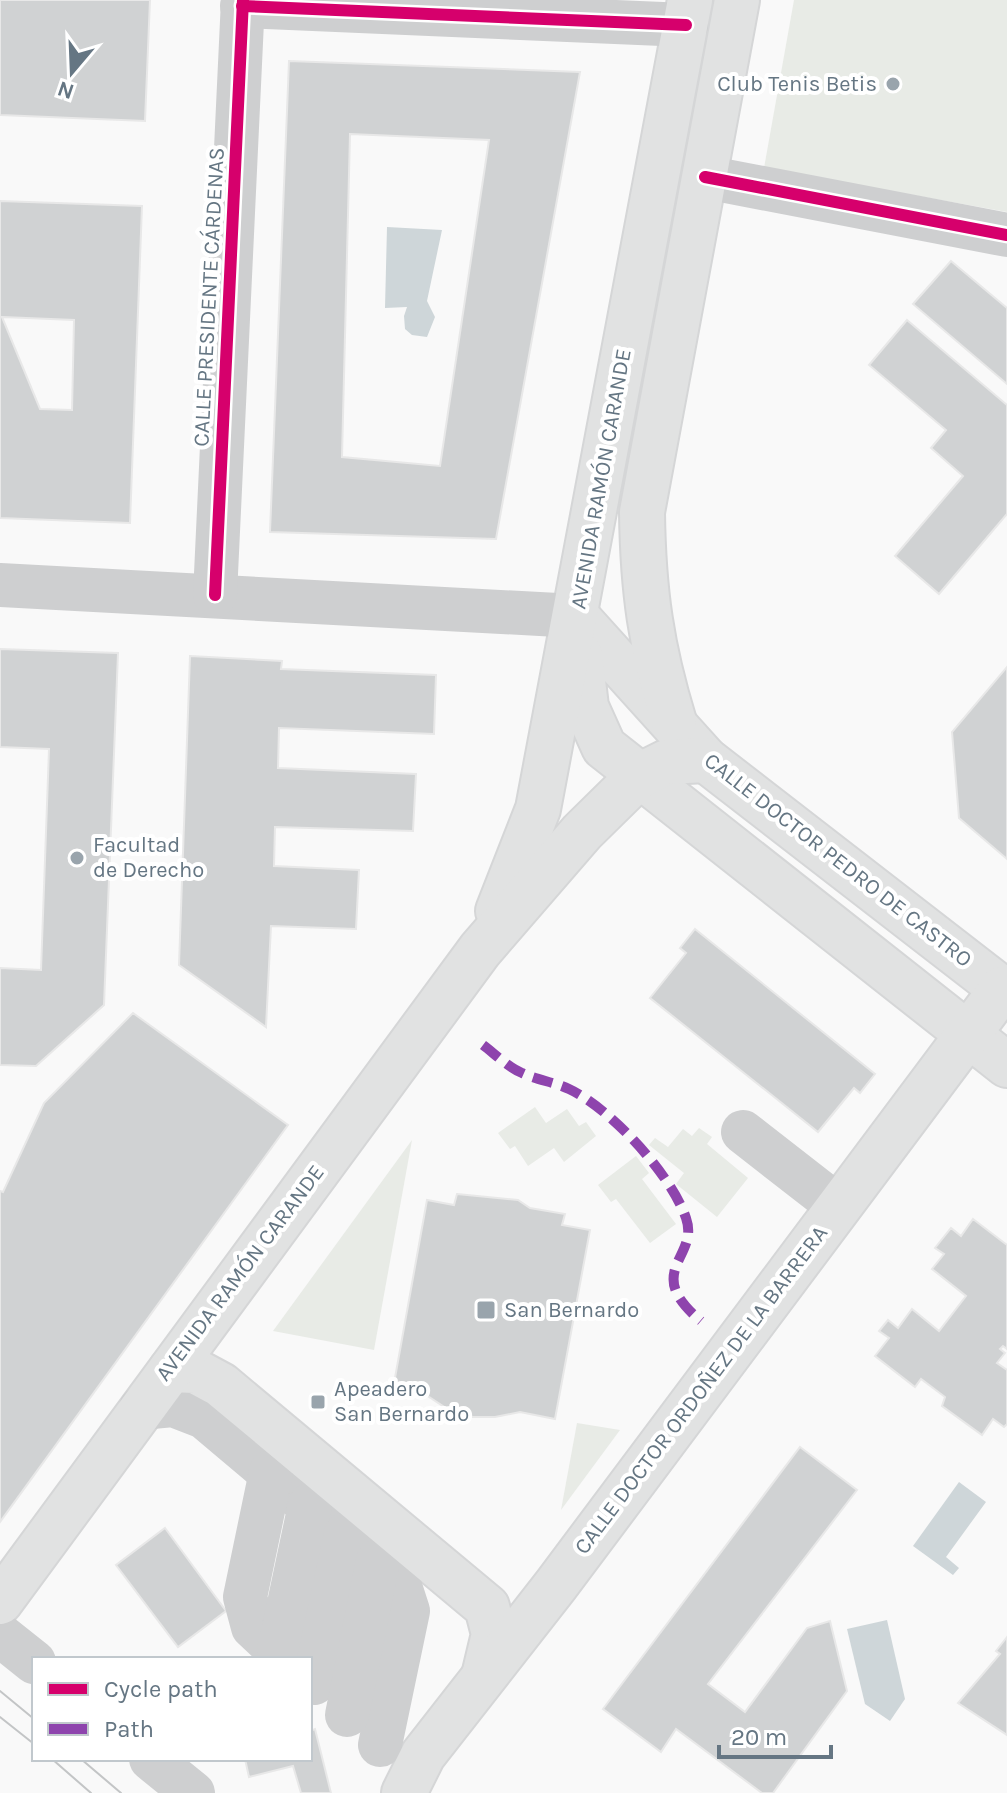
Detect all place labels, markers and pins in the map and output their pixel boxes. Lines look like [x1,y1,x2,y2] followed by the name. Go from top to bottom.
[717,71,877,97] place label: Club Tenis Betis
[884,75,902,93] marker: Club Tenis Betis
[93,832,204,883] place label: Facultad de Derecho
[68,849,86,867] marker: Facultad de Derecho
[504,1297,639,1323] place label: San Bernardo
[475,1299,497,1321] marker: San Bernardo
[334,1376,469,1427] place label: Apeadero San Bernardo
[309,1393,327,1411] marker: Apeadero San Bernardo

